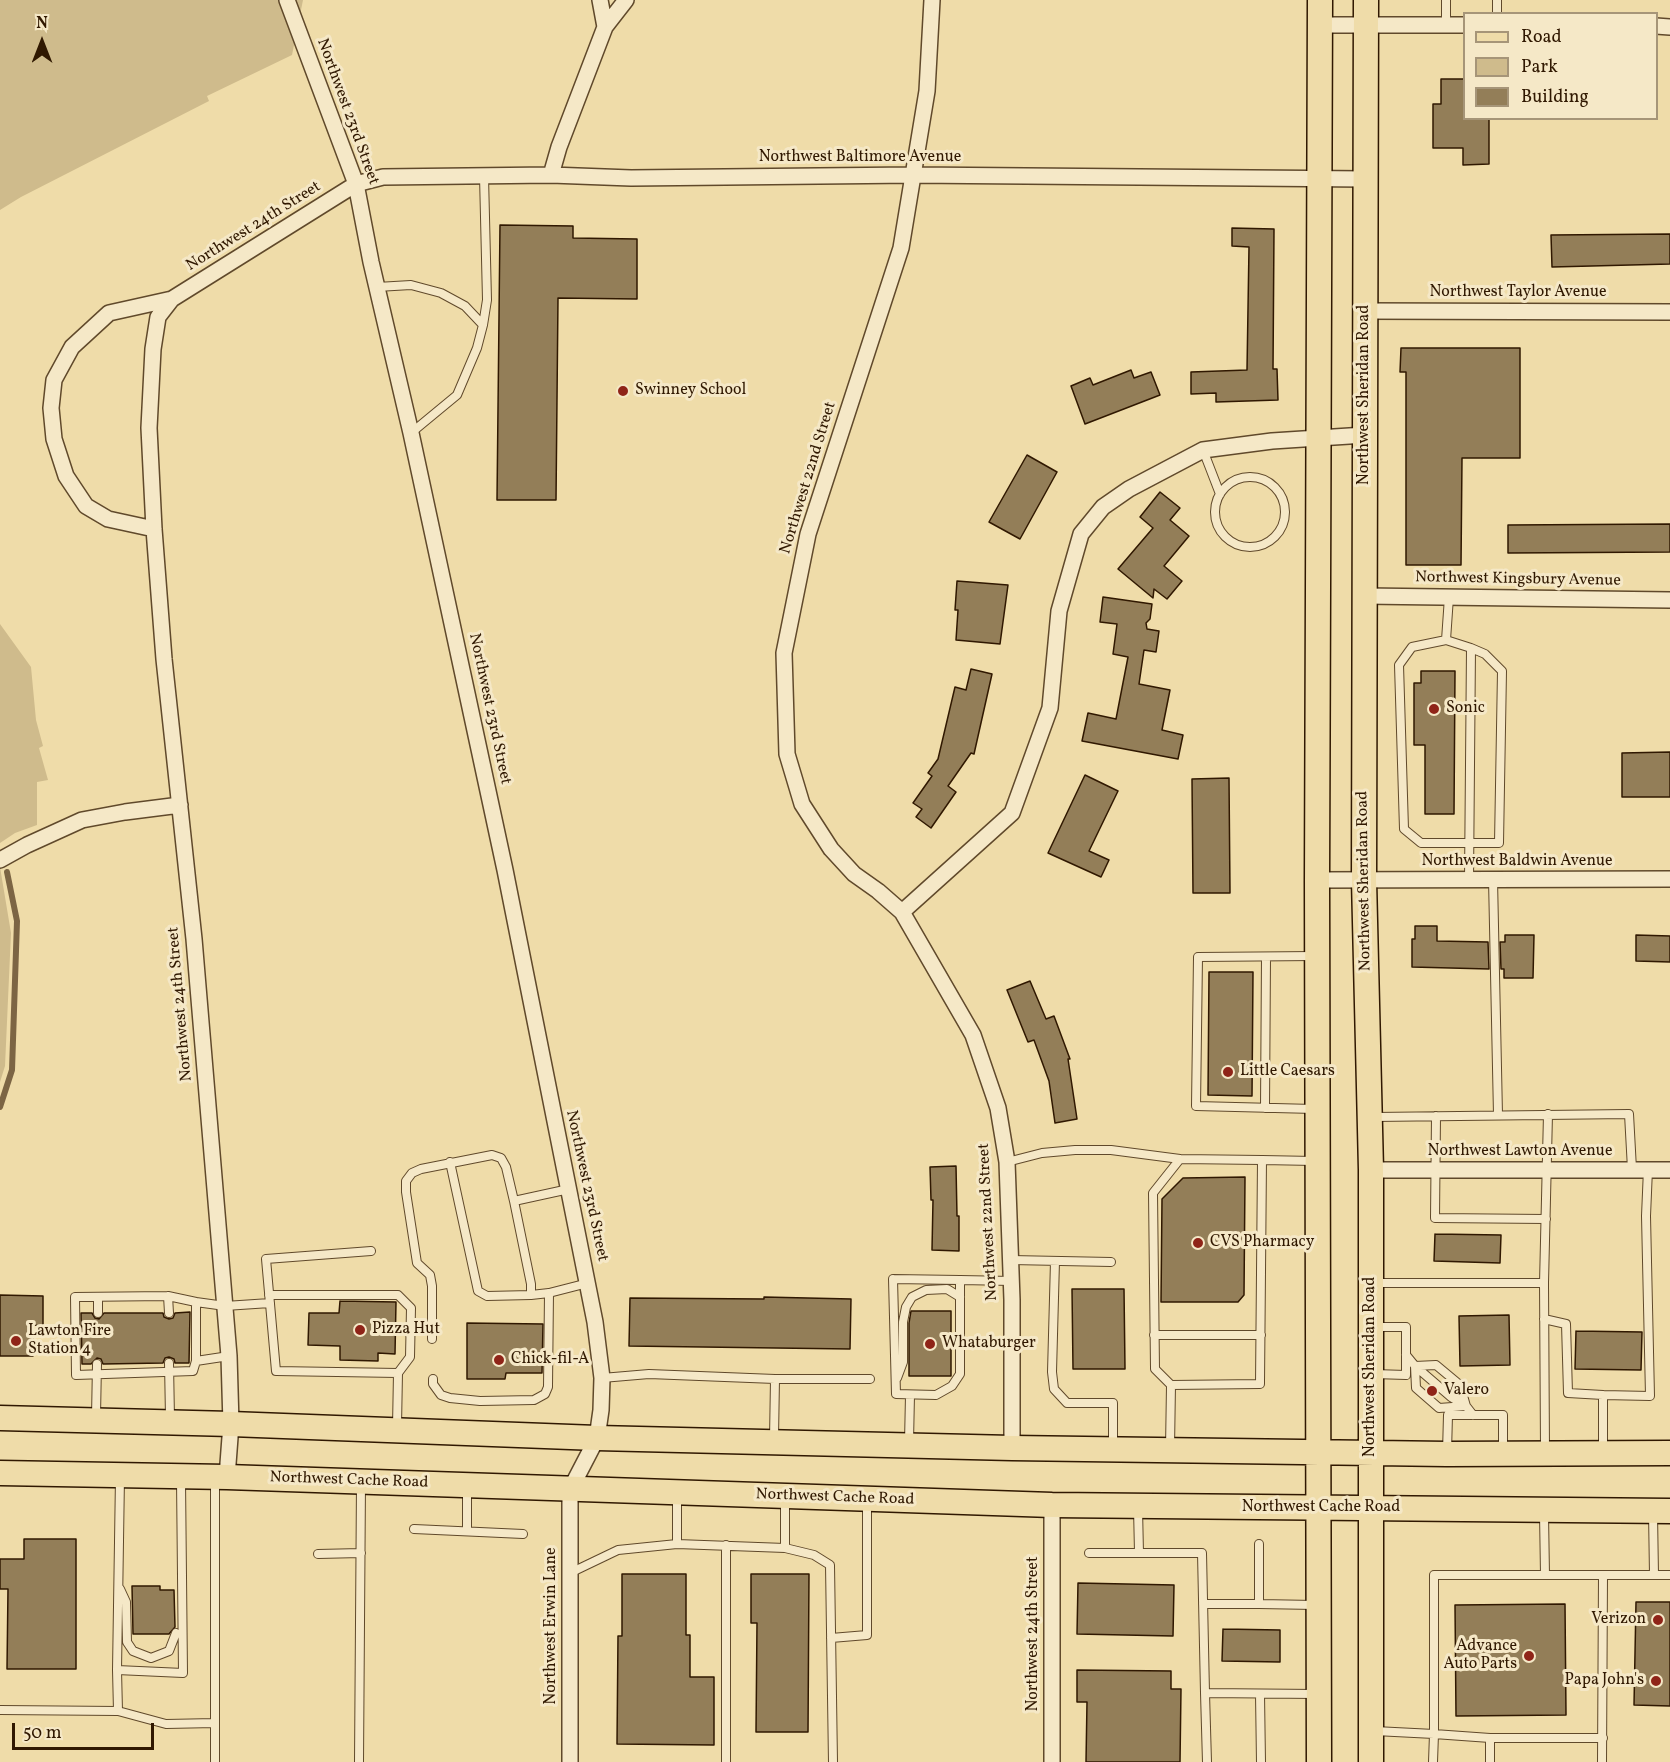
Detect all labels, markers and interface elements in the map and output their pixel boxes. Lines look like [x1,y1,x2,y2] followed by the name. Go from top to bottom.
[12,12,72,72] north arrow
[1463,12,1658,120] legend
[36,13,48,35] text: N
[1521,25,1562,50] text: Road
[312,36,382,188] street label: Northwest 23rd Street
[1521,55,1558,80] text: Park
[1521,85,1589,110] text: Building
[759,148,961,168] street label: Northwest Baltimore Avenue
[183,178,325,276] street label: Northwest 24th Street
[1429,283,1607,303] street label: Northwest Taylor Avenue
[1355,305,1375,485] street label: Northwest Sheridan Road
[635,381,746,401] place label: Swinney School
[616,384,630,398] marker: Swinney School
[777,400,841,556] street label: Northwest 22nd Street
[1415,569,1621,591] street label: Northwest Kingsbury Avenue
[464,632,514,786] street label: Northwest 23rd Street
[1446,699,1485,719] place label: Sonic
[1427,702,1441,716] marker: Sonic
[1354,791,1376,971] street label: Northwest Sheridan Road
[1421,852,1613,872] street label: Northwest Baldwin Avenue
[165,926,197,1082] street label: Northwest 24th Street
[1240,1062,1335,1082] place label: Little Caesars
[1221,1065,1235,1079] marker: Little Caesars
[561,1109,611,1263] street label: Northwest 23rd Street
[1428,1142,1612,1162] street label: Northwest Lawton Avenue
[975,1143,1003,1301] street label: Northwest 22nd Street
[1210,1233,1314,1253] place label: CVS Pharmacy
[1191,1236,1205,1250] marker: CVS Pharmacy
[1361,1277,1381,1457] street label: Northwest Sheridan Road
[372,1320,440,1340] place label: Pizza Hut
[28,1322,111,1360] place label: Lawton Fire Station 4
[353,1323,367,1337] marker: Pizza Hut
[9,1334,23,1348] marker: Lawton Fire Station 4
[942,1334,1036,1354] place label: Whataburger
[923,1337,937,1351] marker: Whataburger
[511,1350,589,1370] place label: Chick-fil-A
[492,1353,506,1367] marker: Chick-fil-A
[1444,1381,1489,1401] place label: Valero
[1425,1384,1439,1398] marker: Valero
[269,1469,429,1493] street label: Northwest Cache Road
[755,1486,915,1510] street label: Northwest Cache Road
[1242,1498,1400,1518] street label: Northwest Cache Road
[542,1547,562,1705] street label: Northwest Erwin Lane
[1024,1556,1044,1712] street label: Northwest 24th Street
[1591,1610,1646,1630] place label: Verizon
[1651,1613,1665,1627] marker: Verizon
[1443,1637,1517,1675] place label: Advance Auto Parts
[1522,1649,1536,1663] marker: Advance Auto Parts
[1564,1671,1644,1691] place label: Papa John's
[1649,1674,1663,1688] marker: Papa John's
[15,1711,158,1749] scale bar
[23,1721,62,1746] text: 50 m

